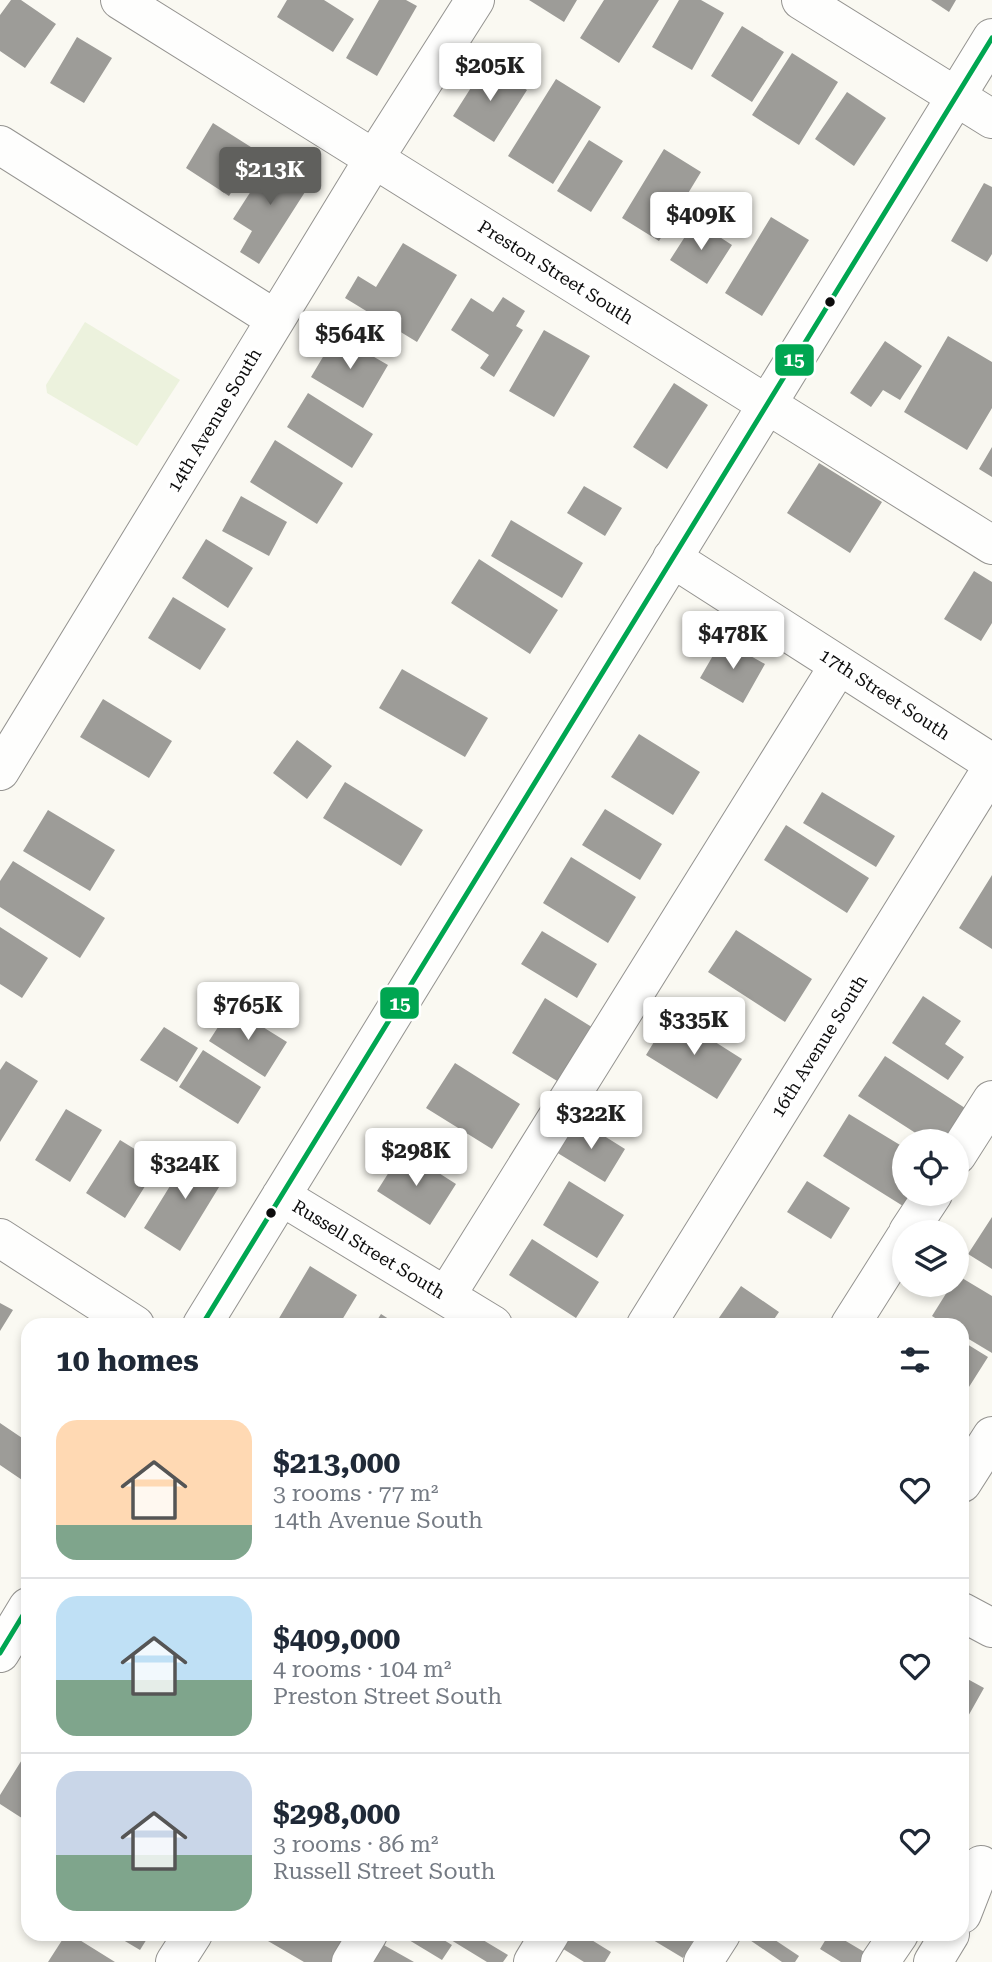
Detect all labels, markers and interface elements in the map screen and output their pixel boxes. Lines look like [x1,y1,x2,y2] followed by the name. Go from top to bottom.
[441,43,539,103] pin: $205K
[455,52,525,79] text: $205K
[221,148,319,207] pin: $213K
[235,156,305,183] text: $213K
[652,192,750,252] pin: $409K
[666,201,736,228] text: $409K
[474,216,638,329] street label: Preston Street South
[823,295,837,309] unlabelled marker
[301,312,399,371] pin: $564K
[315,320,385,347] text: $564K
[774,343,815,377] line badge: 15
[163,344,265,496] street label: 14th Avenue South
[783,348,805,371] text: 15
[684,612,782,671] pin: $478K
[698,620,768,647] text: $478K
[816,644,954,744] street label: 17th Street South
[767,970,872,1121] street label: 16th Avenue South
[199,982,297,1042] pin: $765K
[379,986,420,1020] line badge: 15
[213,991,283,1018] text: $765K
[389,992,411,1015] text: 15
[645,998,743,1057] pin: $335K
[659,1006,729,1033] text: $335K
[542,1092,640,1151] pin: $322K
[556,1100,626,1127] text: $322K
[367,1128,465,1188] pin: $298K
[892,1129,969,1297] map controls
[892,1129,969,1206] button: locate
[381,1137,451,1164] text: $298K
[136,1142,234,1201] pin: $324K
[150,1150,220,1177] text: $324K
[289,1195,449,1303] street label: Russell Street South
[264,1206,278,1220] unlabelled marker
[892,1220,969,1297] button: layers
[896,1341,934,1379] icon: filters
[56,1343,199,1378] text: 10 homes
[273,1445,400,1480] text: $213,000
[112,1448,196,1532] icon: home
[896,1471,934,1509] icon: heart
[273,1480,439,1507] text: 3 rooms · 77 m²
[273,1507,483,1534] text: 14th Avenue South
[273,1621,400,1656] text: $409,000
[112,1624,196,1708] icon: home
[896,1647,934,1685] icon: heart
[273,1656,451,1683] text: 4 rooms · 104 m²
[273,1683,502,1710] text: Preston Street South
[273,1796,400,1831] text: $298,000
[112,1799,196,1883] icon: home
[896,1822,934,1860] icon: heart
[273,1831,439,1858] text: 3 rooms · 86 m²
[273,1858,495,1885] text: Russell Street South

